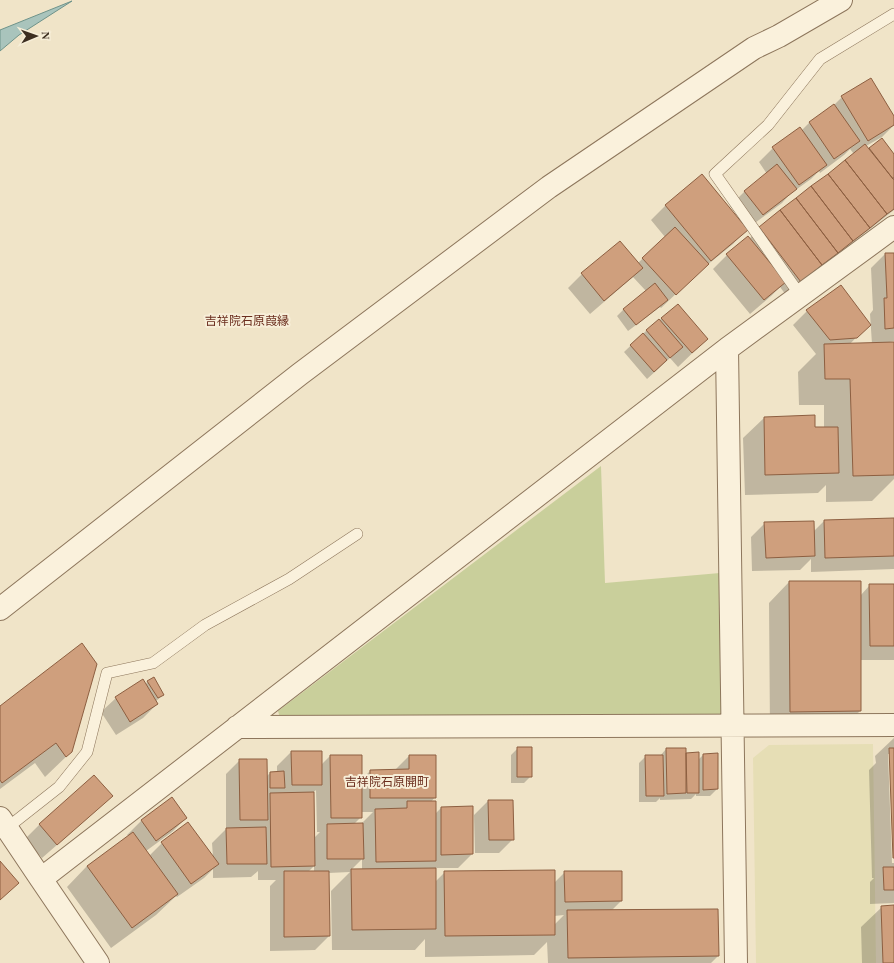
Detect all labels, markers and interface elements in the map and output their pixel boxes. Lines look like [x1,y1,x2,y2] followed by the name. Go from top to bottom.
[16,16,56,56] north arrow
[40,31,52,40] text: N
[205,314,289,328] district label: 吉祥院石原葭縁
[345,775,429,789] district label: 吉祥院石原開町

